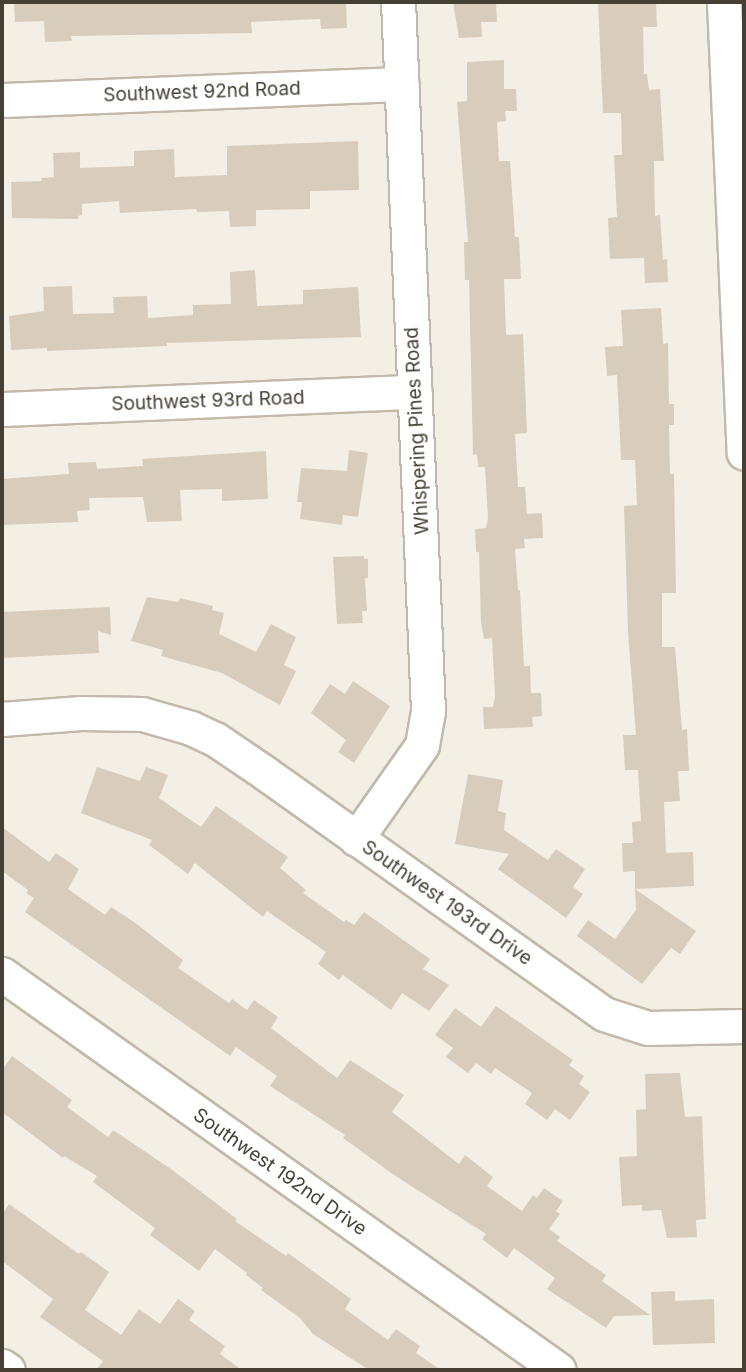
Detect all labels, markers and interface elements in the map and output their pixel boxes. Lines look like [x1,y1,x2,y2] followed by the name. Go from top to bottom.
[103,77,301,107] street label: Southwest 92nd Road
[400,327,434,535] street label: Whispering Pines Road
[111,386,305,416] street label: Southwest 93rd Road
[358,836,536,970] street label: Southwest 193rd Drive
[189,1103,371,1241] street label: Southwest 192nd Drive

